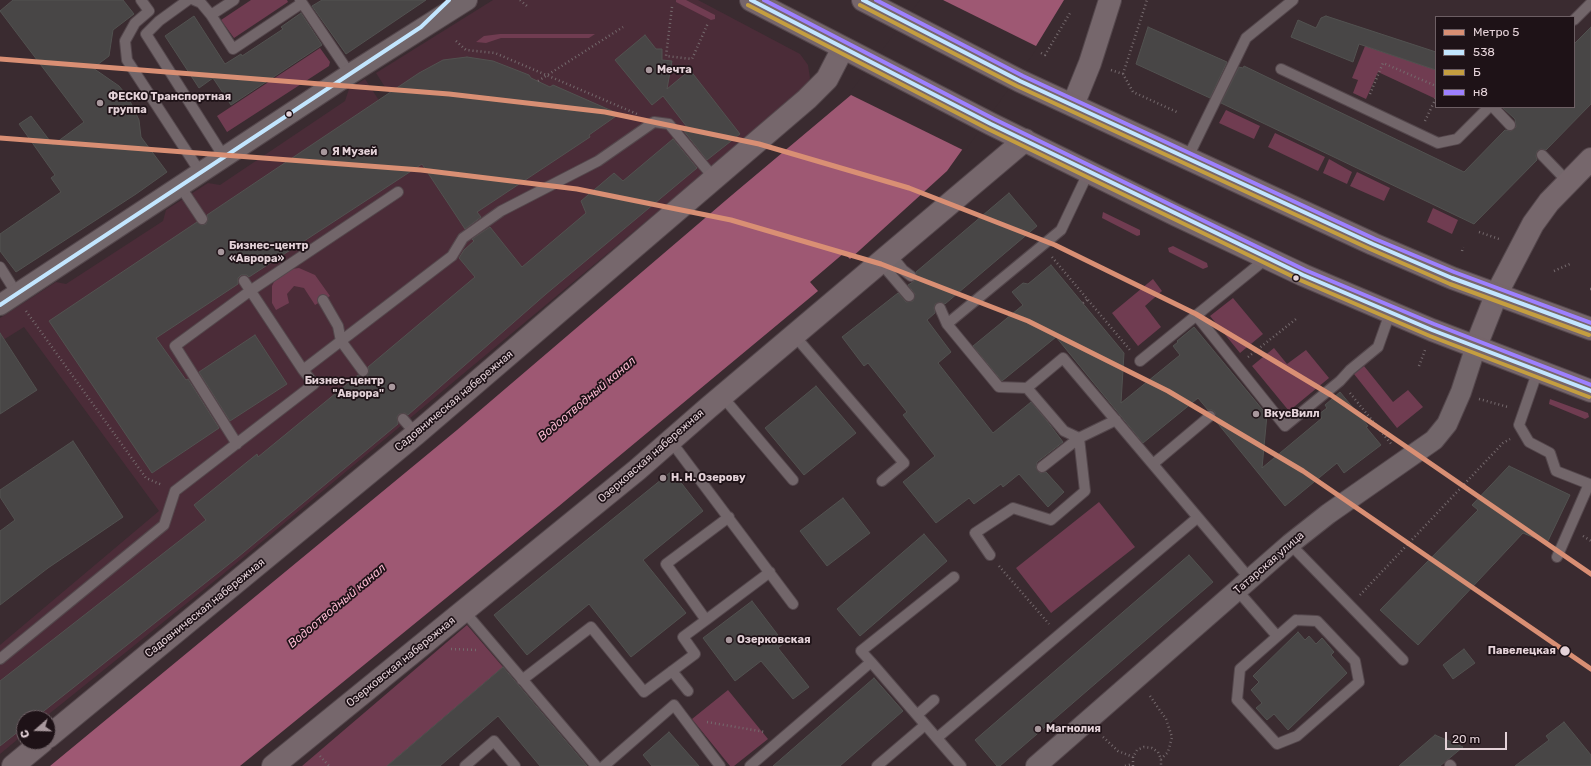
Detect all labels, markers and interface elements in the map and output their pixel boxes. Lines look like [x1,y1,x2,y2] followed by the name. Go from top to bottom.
[1435,16,1575,108] legend
[1473,25,1520,39] text: Метро 5
[1473,45,1495,59] text: 538
[657,63,692,77] place label: Мечта
[644,65,654,75] marker: Мечта
[1473,65,1481,79] text: Б
[1473,85,1488,99] text: н8
[108,90,231,116] place label: ФЕСКО Транспортная группа
[95,98,105,108] marker: ФЕСКО Транспортная группа
[284,109,294,119] unlabelled marker
[332,145,377,159] place label: Я Музей
[319,147,329,157] marker: Я Музей
[229,239,308,265] place label: Бизнес-центр «Аврора»
[216,247,226,257] marker: Бизнес-центр «Аврора»
[1291,273,1301,283] unlabelled marker
[392,348,516,454] street label: Садовническая набережная
[535,354,639,444] water label: Водоотводный канал
[305,374,384,400] place label: Бизнес-центр "Аврора"
[387,382,397,392] marker: Бизнес-центр "Аврора"
[595,406,707,506] street label: Озерковская набережная
[1264,407,1320,421] place label: ВкусВилл
[1251,409,1261,419] marker: ВкусВилл
[671,471,746,485] place label: Н. Н. Озерову
[658,473,668,483] marker: Н. Н. Озерову
[1231,529,1307,597] street label: Татарская улица
[142,556,268,660] street label: Садовническая набережная
[285,561,389,651] water label: Водоотводный канал
[344,614,458,710] street label: Озерковская набережная
[737,633,811,647] place label: Озерковская
[724,635,734,645] marker: Озерковская
[1488,644,1556,658] place label: Павелецкая
[1558,644,1572,658] marker: Павелецкая
[16,710,56,750] north arrow
[1046,722,1101,736] place label: Магнолия
[1033,724,1043,734] marker: Магнолия
[1447,724,1509,750] scale bar
[18,728,33,740] text: С
[1452,732,1480,746] text: 20 m

